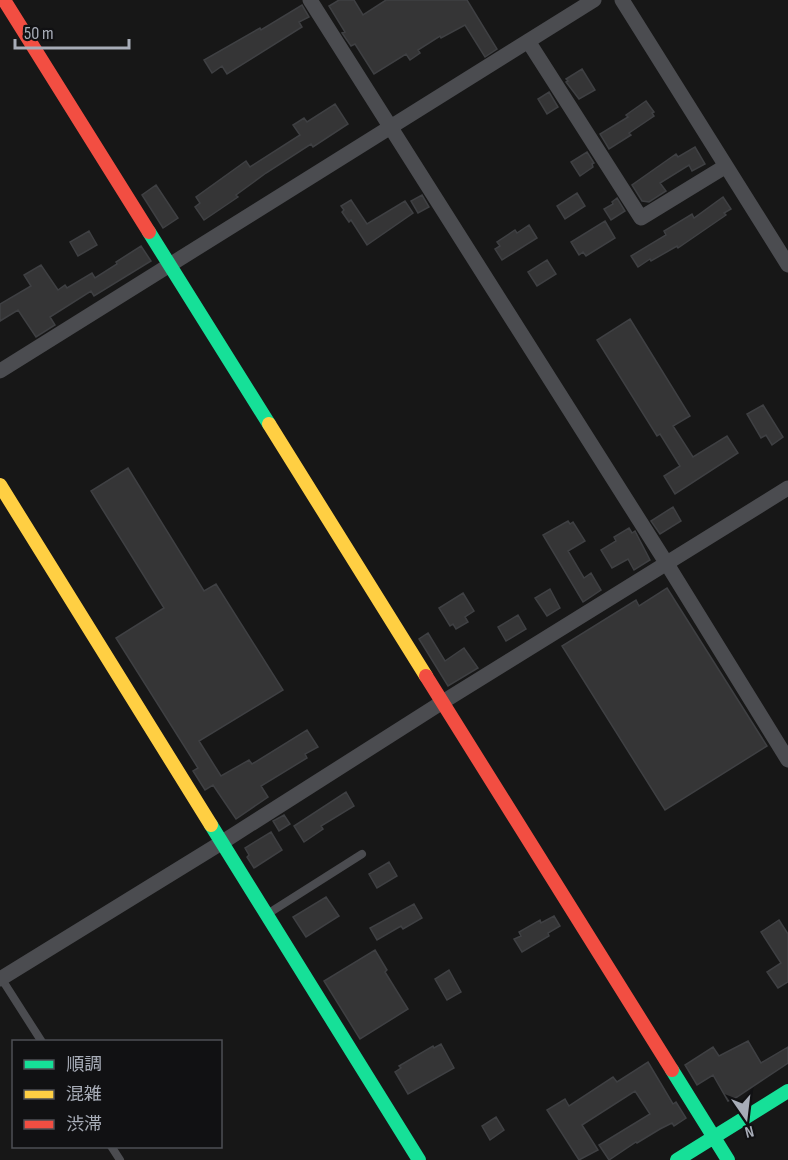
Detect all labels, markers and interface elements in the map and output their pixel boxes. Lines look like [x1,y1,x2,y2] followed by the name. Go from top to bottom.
[15,12,129,50] scale bar
[24,23,54,44] text: 50 m
[12,1040,222,1148] legend
[66,1054,102,1075] text: 順調
[66,1084,102,1105] text: 混雑
[716,1088,776,1148] north arrow
[66,1114,102,1135] text: 渋滞
[743,1121,756,1141] text: N

